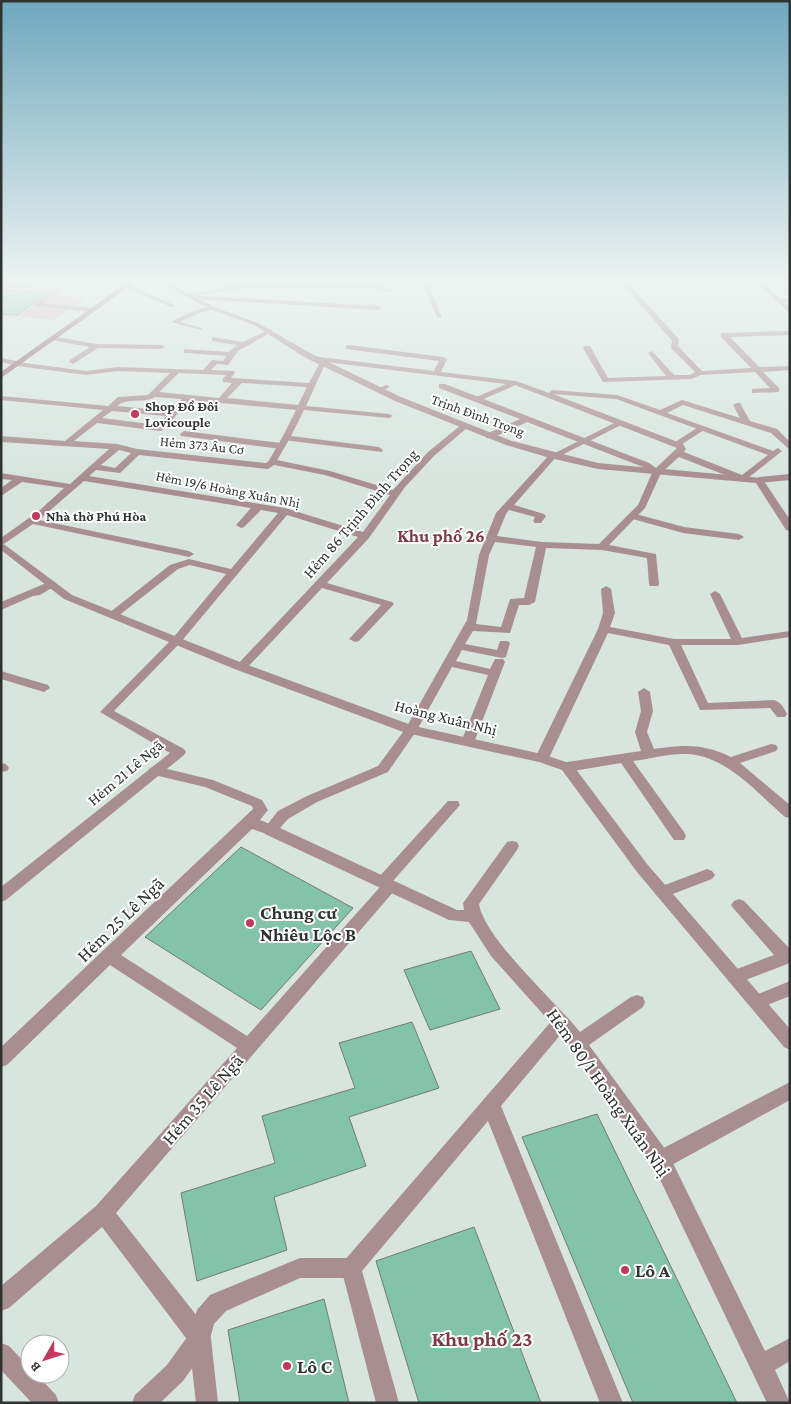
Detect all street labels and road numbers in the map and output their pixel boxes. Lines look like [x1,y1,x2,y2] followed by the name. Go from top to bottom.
[429,391,527,439] street label: Trịnh Đình Trọng
[159,433,245,457] street label: Hẻm 373 Âu Cơ
[300,445,422,582] street label: Hẻm 86 Trịnh Đình Trọng
[155,467,302,511] street label: Hẻm 19/6 Hoàng Xuân Nhị
[393,697,499,739] street label: Hoàng Xuân Nhị
[84,736,167,809] street label: Hẻm 21 Lê Ngã
[72,872,168,966] street label: Hẻm 25 Lê Ngã
[542,1004,675,1180] street label: Hẻm 80/1 Hoàng Xuân Nhị
[157,1050,247,1149] street label: Hẻm 35 Lê Ngã

